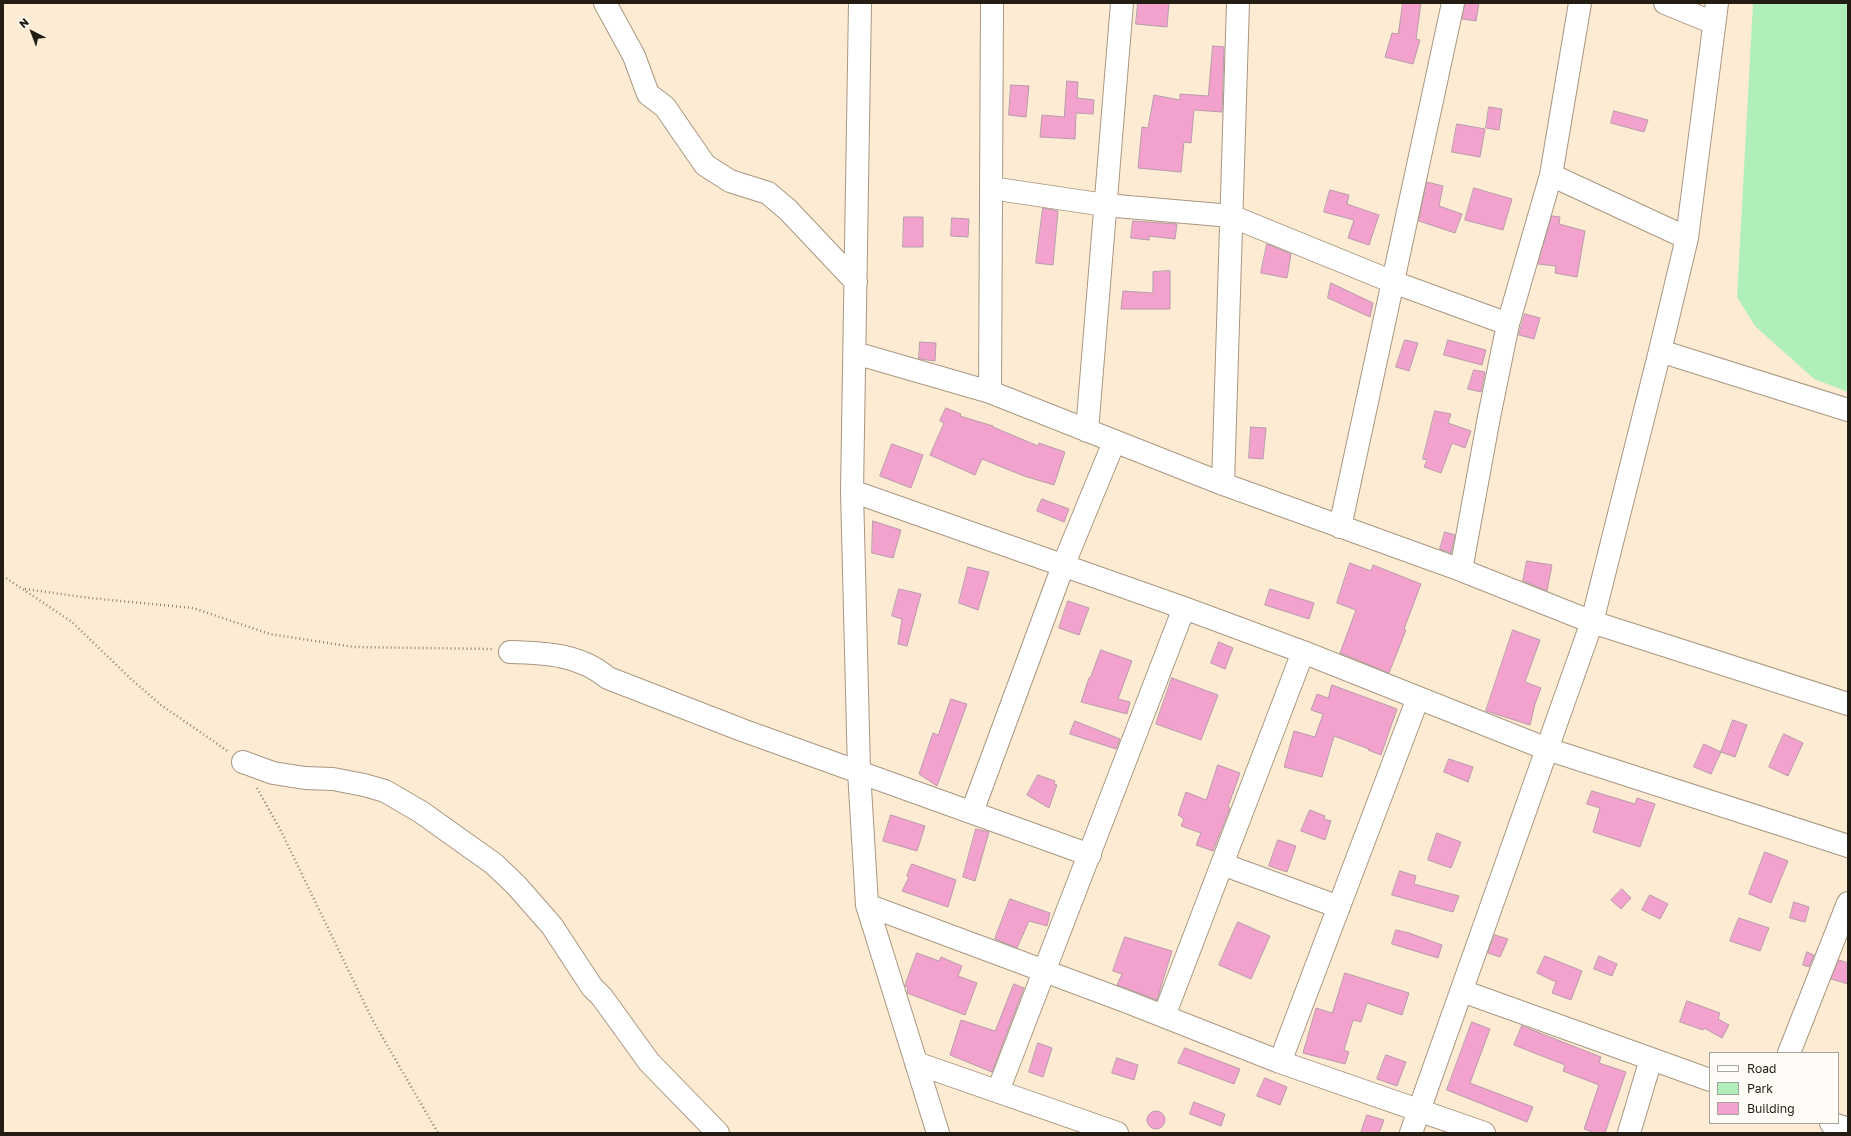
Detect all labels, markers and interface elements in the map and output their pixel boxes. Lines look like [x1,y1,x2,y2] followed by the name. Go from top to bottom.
[12,12,52,52] north arrow
[16,15,31,30] text: N
[1709,1052,1839,1124] legend
[1747,1061,1776,1076] text: Road
[1747,1081,1773,1096] text: Park
[1747,1101,1795,1116] text: Building

